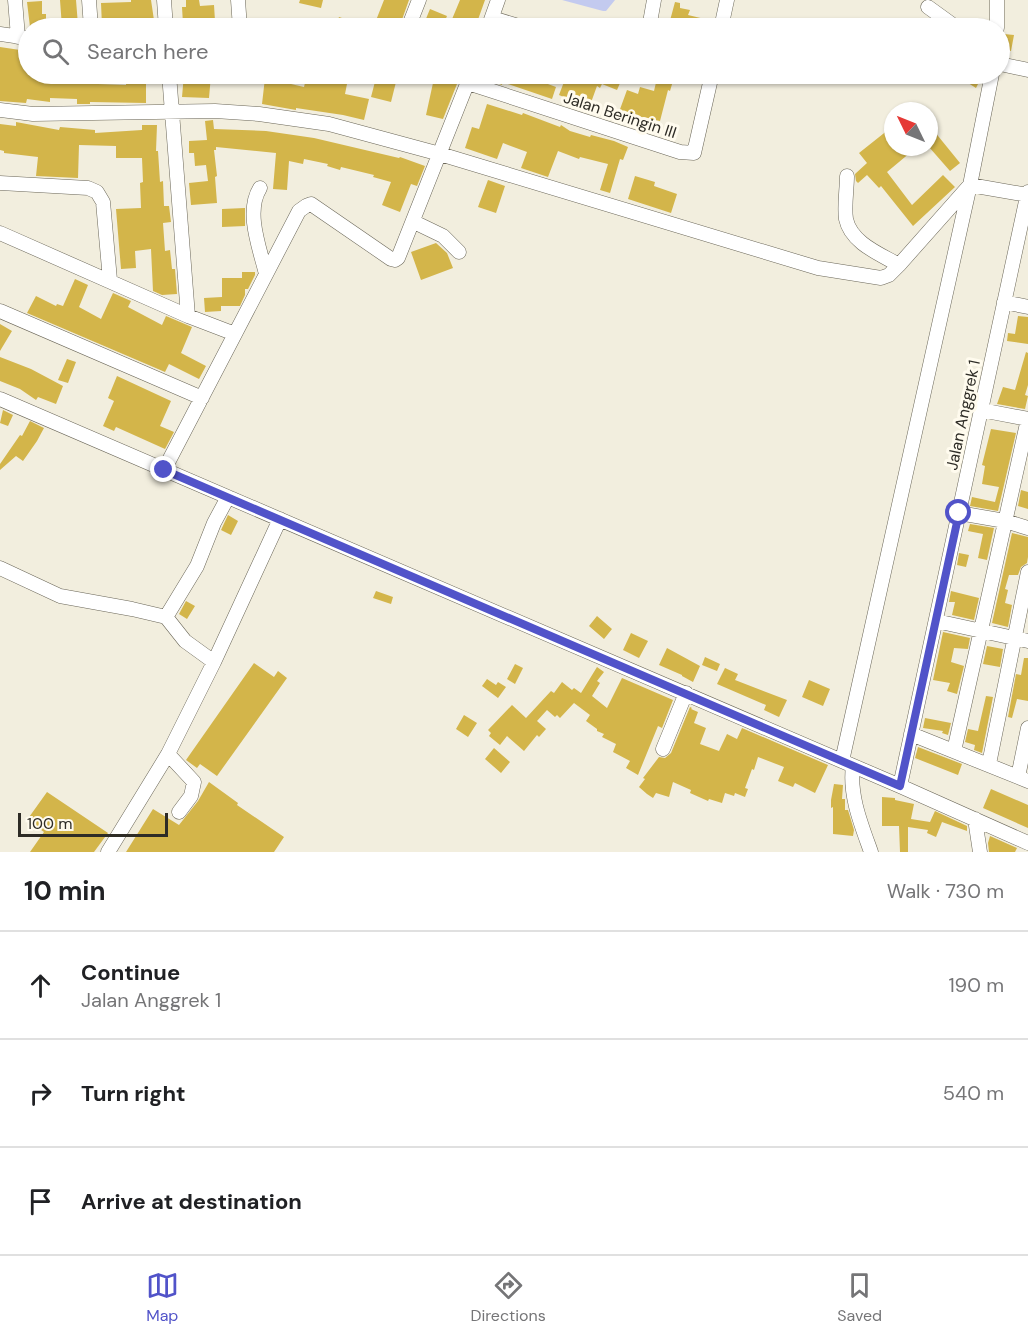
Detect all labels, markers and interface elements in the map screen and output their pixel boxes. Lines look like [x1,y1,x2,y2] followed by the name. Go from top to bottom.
[18,18,1010,84] search box
[39,35,72,68] icon: search
[87,37,208,66] text: Search here
[561,87,679,143] street label: Jalan Beringin III
[884,102,938,156] north arrow
[941,358,985,472] street label: Jalan Anggrek 1
[150,456,176,482] route end
[945,499,971,525] route start
[18,810,168,838] scale bar
[27,813,72,834] text: 100 m
[24,874,106,908] text: 10 min
[887,878,1004,904] text: Walk · 730 m
[81,958,180,987] text: Continue
[24,969,57,1002] icon: ahead
[948,972,1004,998] text: 190 m
[81,987,221,1013] text: Jalan Anggrek 1
[24,1077,57,1110] icon: right
[81,1079,186,1108] text: Turn right
[943,1080,1004,1106] text: 540 m
[24,1185,57,1218] icon: arrive
[81,1187,302,1216] text: Arrive at destination
[146,1269,179,1326] tab: Map
[470,1269,546,1326] tab: Directions
[837,1269,882,1326] tab: Saved

